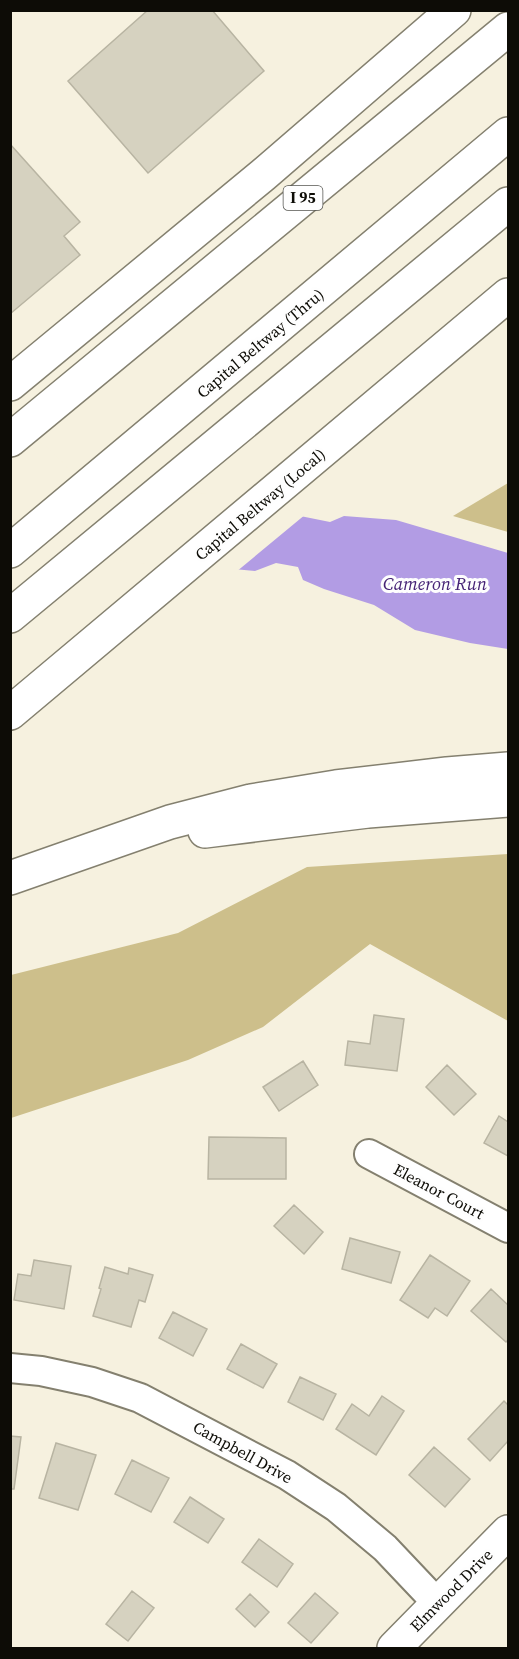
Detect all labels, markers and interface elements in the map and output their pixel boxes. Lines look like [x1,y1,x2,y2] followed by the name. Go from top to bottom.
[284,186,322,210] road number: I 95
[192,283,328,403] street label: Capital Beltway (Thru)
[190,443,330,565] street label: Capital Beltway (Local)
[383,571,487,596] water label: Cameron Run
[390,1158,489,1225] street label: Eleanor Court
[189,1416,297,1488] street label: Campbell Drive
[405,1544,497,1636] street label: Elmwood Drive

